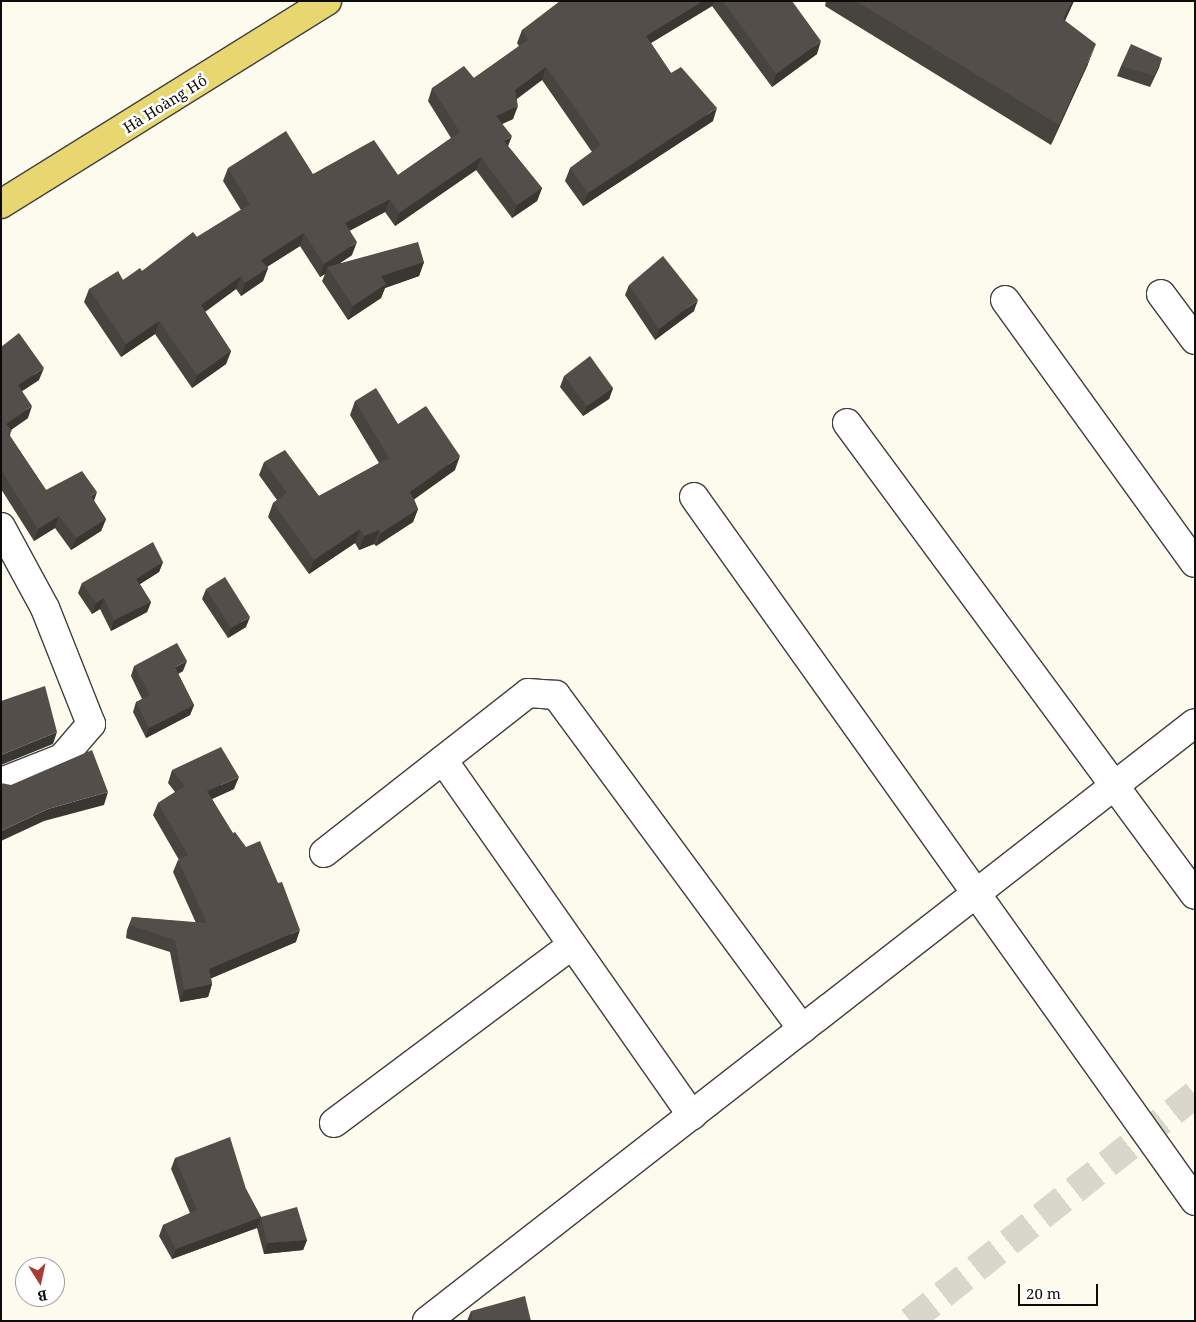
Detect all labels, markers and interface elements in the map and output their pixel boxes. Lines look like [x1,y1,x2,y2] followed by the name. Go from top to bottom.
[120,71,210,137] street label: Hà Hoàng Hổ
[15,1257,65,1307] north arrow
[1021,1274,1101,1306] scale bar
[1026,1283,1061,1303] text: 20 m
[36,1286,49,1306] text: B

